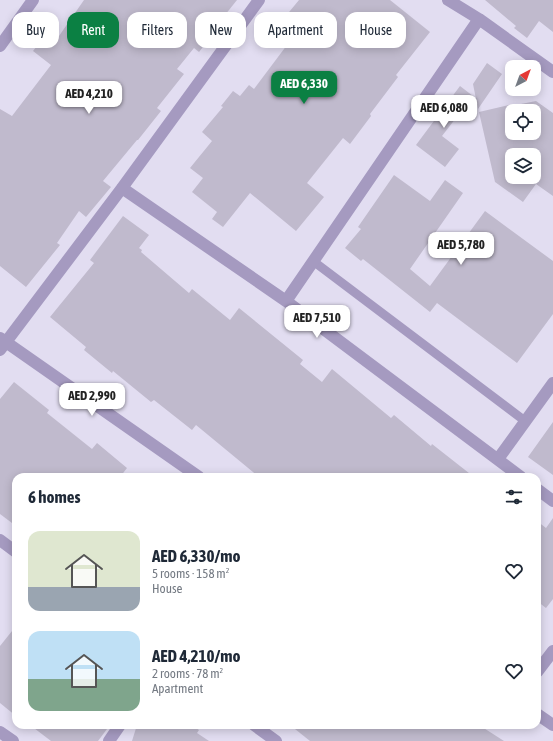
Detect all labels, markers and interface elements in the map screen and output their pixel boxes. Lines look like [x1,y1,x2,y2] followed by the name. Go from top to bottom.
[12,12,59,48] chip: Buy
[67,12,119,48] chip: Rent
[127,12,187,48] chip: Filters
[195,12,246,48] chip: New
[254,12,337,48] chip: Apartment
[345,12,406,48] chip: House
[505,60,541,96] north arrow
[505,60,541,184] map controls
[258,71,350,105] pin: AED 6,330
[280,76,328,91] text: AED 6,330
[43,81,135,115] pin: AED 4,210
[65,86,113,101] text: AED 4,210
[398,95,490,129] pin: AED 6,080
[420,100,468,115] text: AED 6,080
[505,104,541,140] button: locate
[505,148,541,184] button: layers
[415,232,507,266] pin: AED 5,780
[437,237,485,252] text: AED 5,780
[271,305,363,339] pin: AED 7,510
[293,310,341,325] text: AED 7,510
[46,383,138,417] pin: AED 2,990
[68,388,116,403] text: AED 2,990
[503,486,525,508] icon: filters
[28,487,81,507] text: 6 homes
[152,546,240,566] text: AED 6,330/mo
[60,547,108,595] icon: home
[503,560,525,582] icon: heart
[152,566,229,581] text: 5 rooms · 158 m²
[152,581,182,596] text: House
[152,646,240,666] text: AED 4,210/mo
[60,647,108,695] icon: home
[503,660,525,682] icon: heart
[152,666,223,681] text: 2 rooms · 78 m²
[152,681,203,696] text: Apartment

